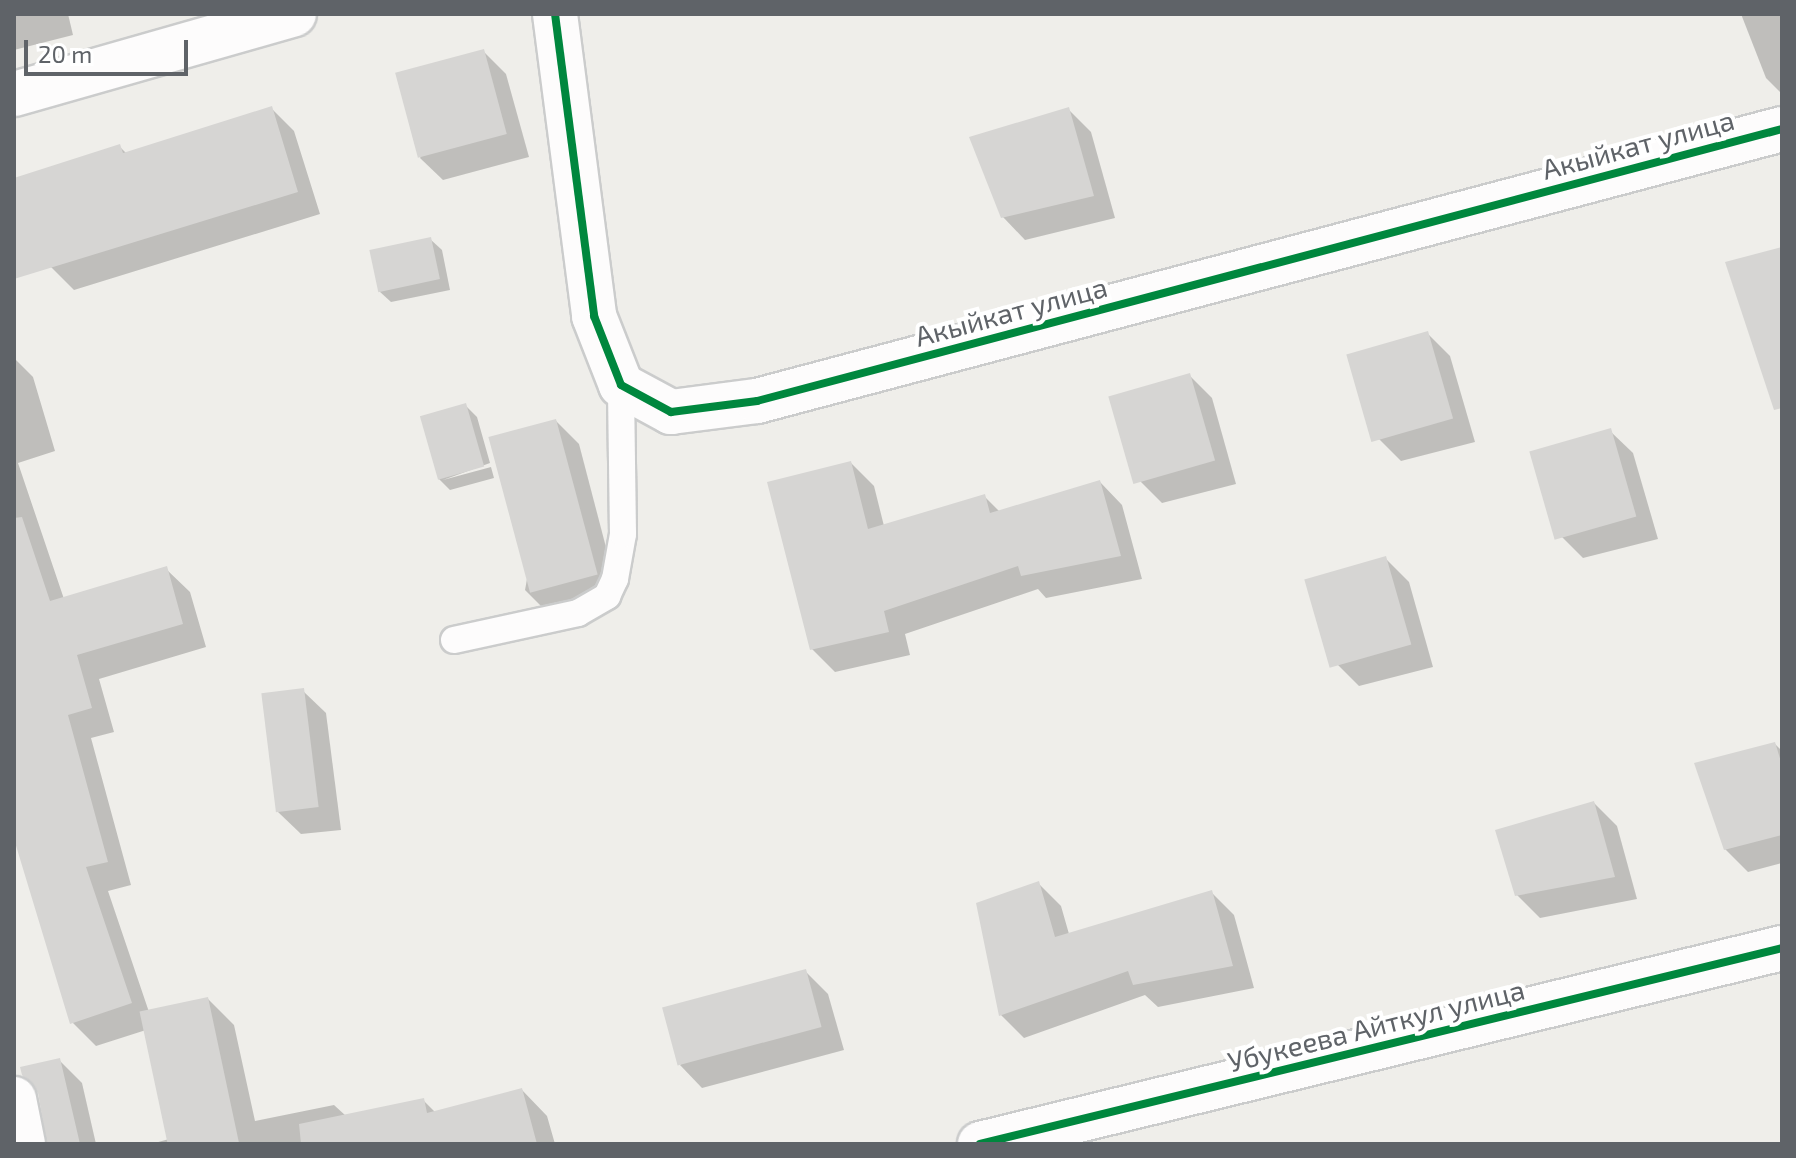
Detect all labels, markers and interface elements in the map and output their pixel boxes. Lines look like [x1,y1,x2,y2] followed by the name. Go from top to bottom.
[28,24,192,74] scale bar
[38,39,92,68] text: 20 m
[1538,102,1738,186] street label: Акыйкат улица
[911,269,1111,353] street label: Акыйкат улица
[1224,972,1528,1078] street label: Убукеева Айткул улица

